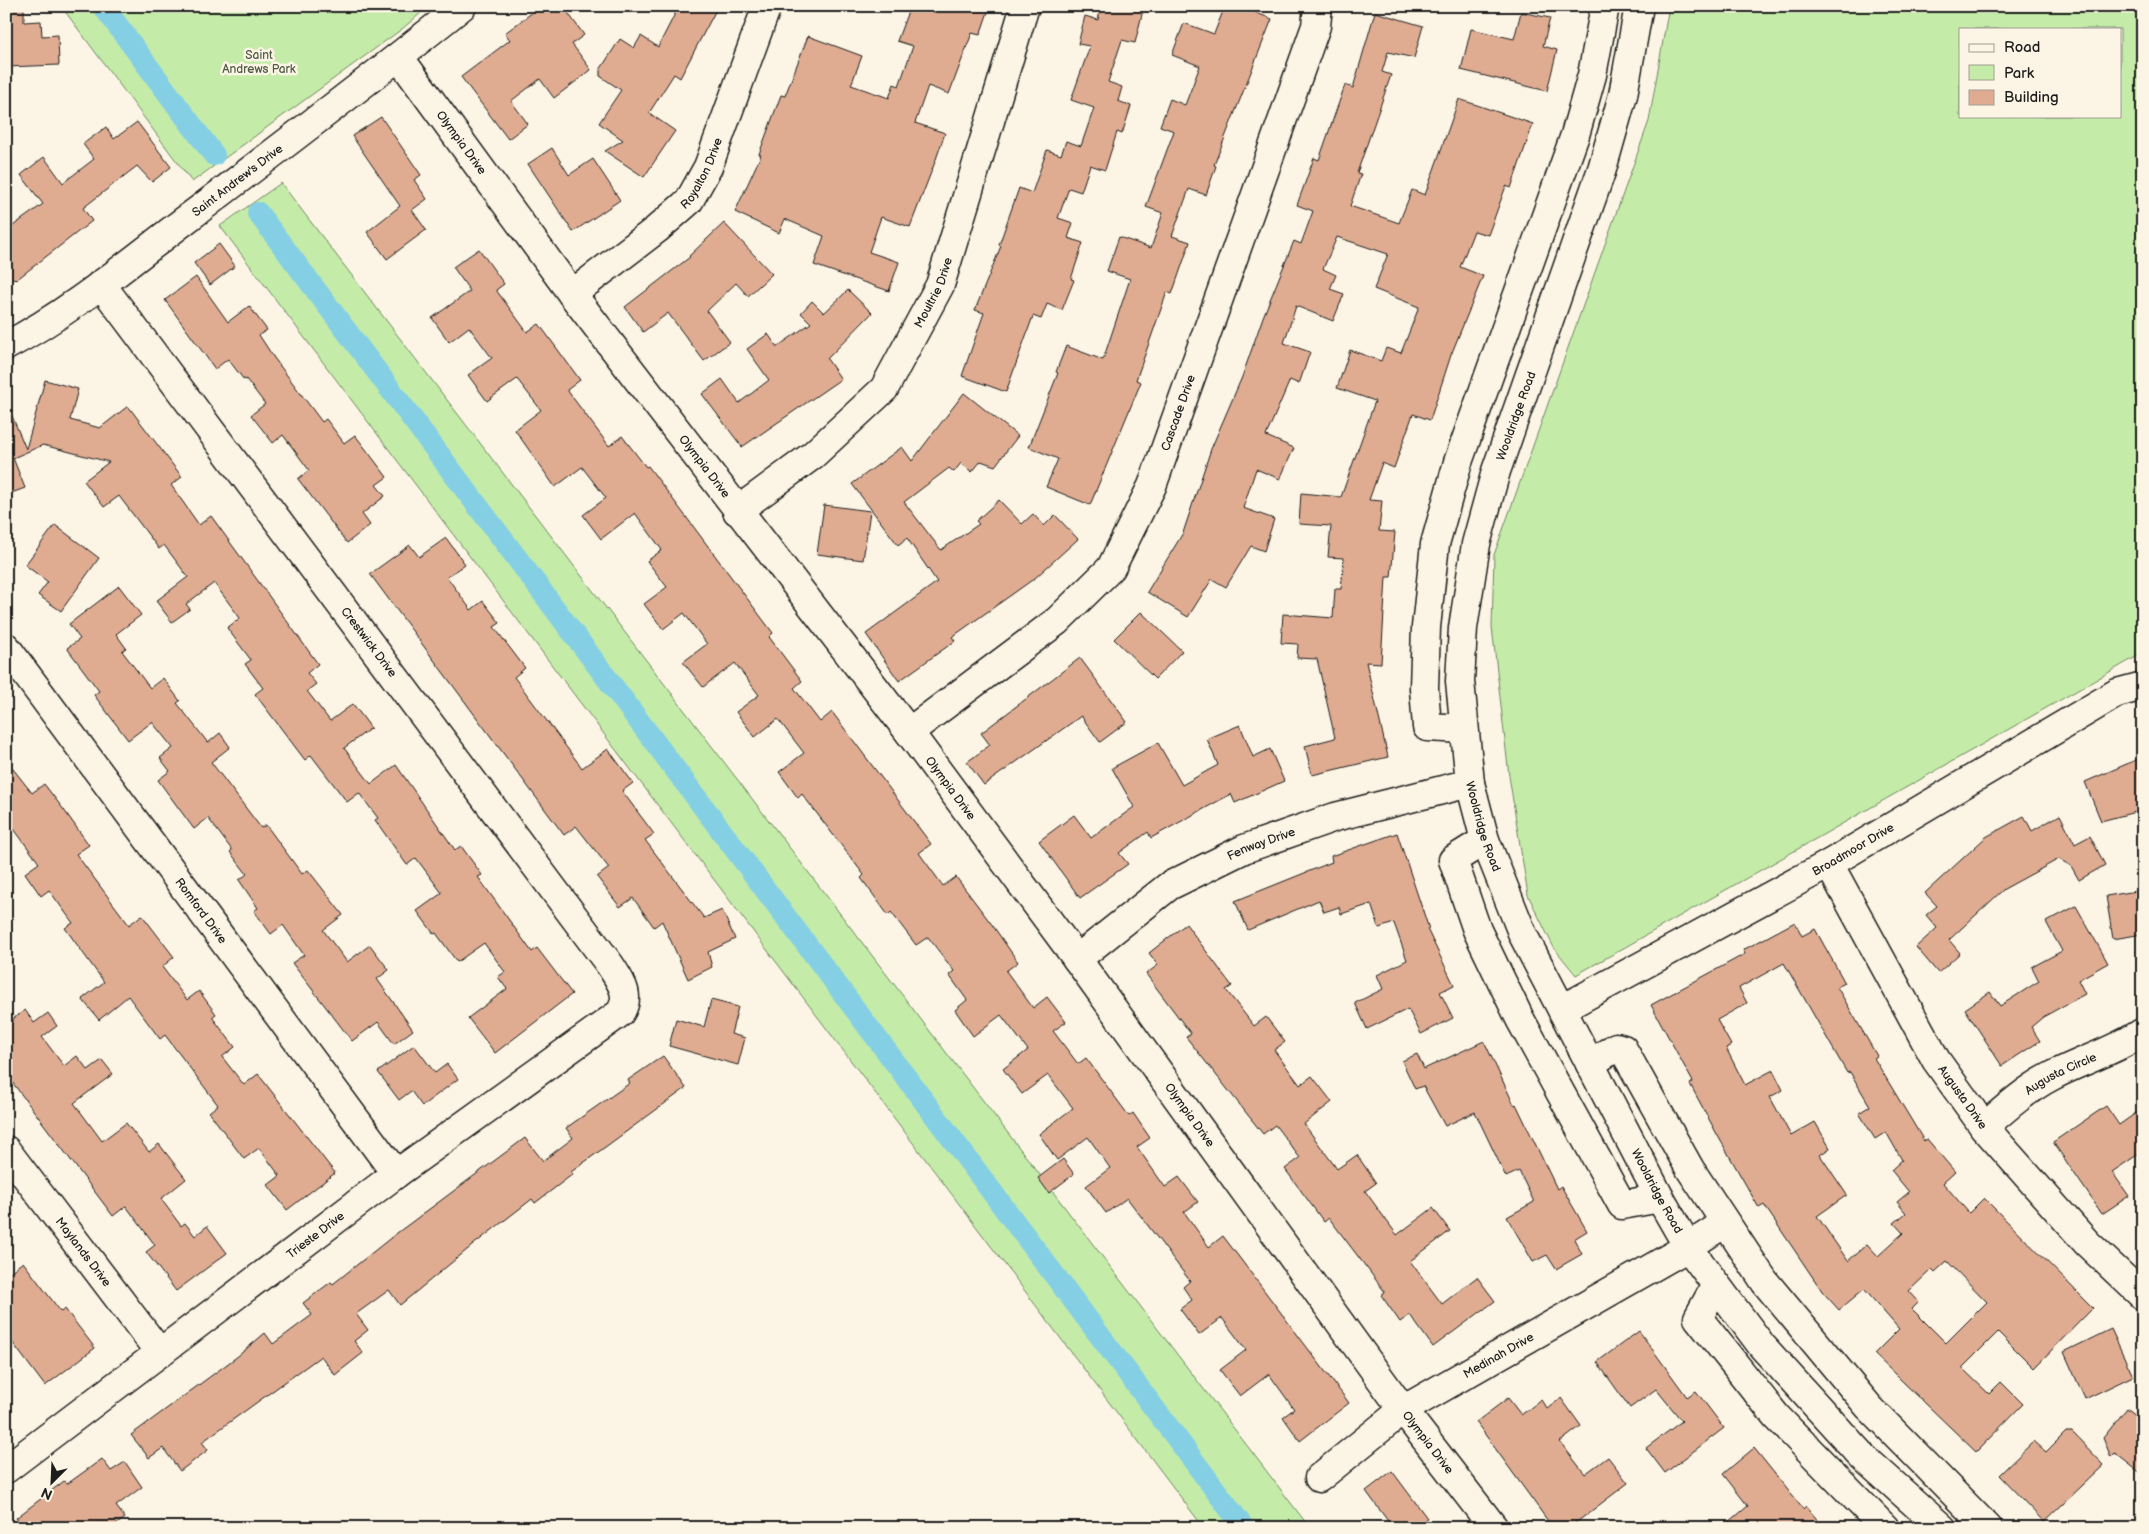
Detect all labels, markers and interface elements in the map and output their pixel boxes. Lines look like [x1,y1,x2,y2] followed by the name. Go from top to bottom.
[1959,28,2122,118] legend
[2004,38,2040,57] text: Road
[222,48,296,77] park label: Saint Andrews Park
[2004,64,2035,83] text: Park
[2004,88,2059,107] text: Building
[433,108,489,178] street label: Olympia Drive
[678,136,726,213] street label: Royalton Drive
[189,141,286,220] street label: Saint Andrew's Drive
[911,256,956,331] street label: Moultrie Drive
[1493,369,1540,463] street label: Wooldridge Road
[1158,373,1199,453] street label: Cascade Drive
[675,432,733,501] street label: Olympia Drive
[337,604,400,680] street label: Crestwick Drive
[922,754,979,823] street label: Olympia Drive
[1462,780,1504,874] street label: Wooldridge Road
[1810,820,1897,880] street label: Broadmoor Drive
[1225,825,1297,864] street label: Fenway Drive
[171,875,230,947] street label: Romford Drive
[2022,1050,2099,1099] street label: Augusta Circle
[1934,1063,1990,1132] street label: Augusta Drive
[1161,1080,1218,1150] street label: Olympia Drive
[1628,1147,1686,1236] street label: Wooldridge Road
[284,1209,348,1262] street label: Trieste Drive
[52,1215,114,1290] street label: Maylands Drive
[1461,1330,1537,1382] street label: Medinah Drive
[1399,1408,1457,1477] street label: Olympia Drive
[28,1456,78,1506] north arrow
[39,1484,55,1503] text: N

